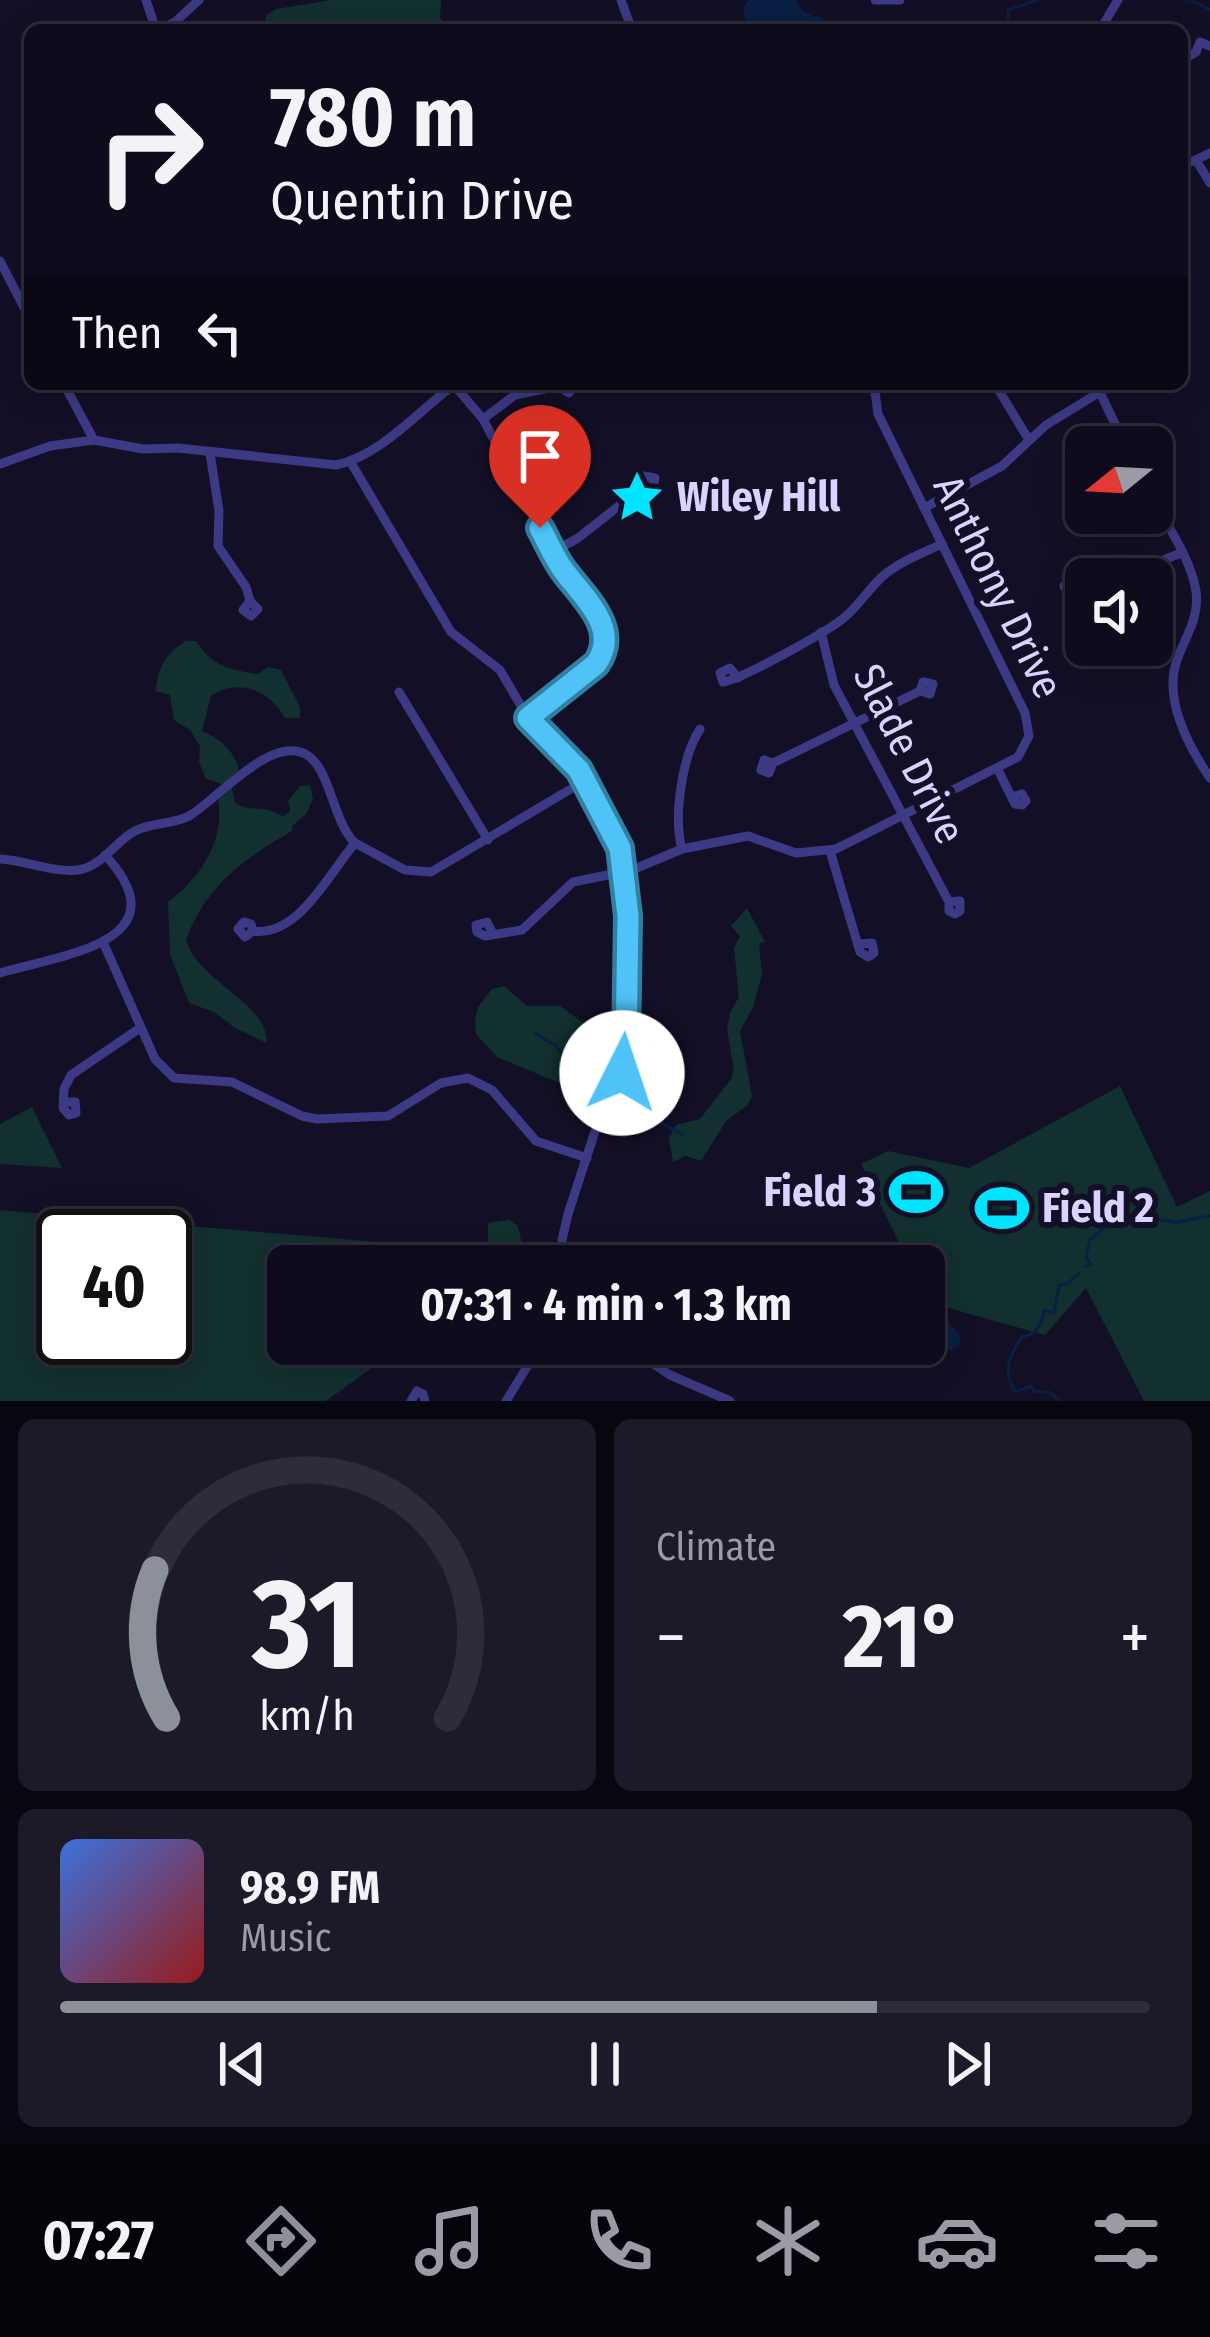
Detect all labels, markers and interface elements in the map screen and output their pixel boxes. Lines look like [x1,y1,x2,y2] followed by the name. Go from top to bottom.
[270,67,476,168] text: 780 m
[72,72,228,228] icon: right
[270,169,574,233] text: Quentin Drive
[187,300,253,366] icon: left
[72,306,163,360] text: Then
[489,405,591,528] pin
[507,423,573,489] icon: arrive
[1065,426,1173,534] north arrow
[1065,426,1173,666] map controls
[923,467,1073,707] street label: Anthony Drive
[608,468,666,526] place icon: Wiley Hill
[677,472,841,522] place label: Wiley Hill
[1065,558,1173,666] button: sound
[843,656,975,852] street label: Slade Drive
[559,1010,685,1136] position arrow
[887,1163,945,1221] sports icon: Field 3
[764,1167,876,1217] place label: Field 3
[973,1179,1031,1237] sports icon: Field 2
[1042,1183,1154,1233] place label: Field 2
[36,1209,192,1365] speed limit sign: 40
[420,1278,792,1332] text: 07:31 · 4 min · 1.3 km
[656,1524,776,1570] text: Climate
[251,1550,362,1700] text: 31
[843,1583,963,1691] text: 21°
[656,1598,686,1677] text: −
[1120,1598,1150,1677] text: +
[259,1690,355,1741] text: km/h
[240,1861,380,1915] text: 98.9 FM
[240,1915,331,1961] text: Music
[209,2031,275,2097] icon: previous
[572,2031,638,2097] icon: pause
[935,2031,1001,2097] icon: next
[239,2199,323,2283] icon: directions
[408,2199,492,2283] icon: music
[577,2199,661,2283] icon: phone
[746,2199,830,2283] icon: climate
[915,2199,999,2283] icon: car
[1084,2199,1168,2283] icon: filters
[42,2209,154,2273] text: 07:27

